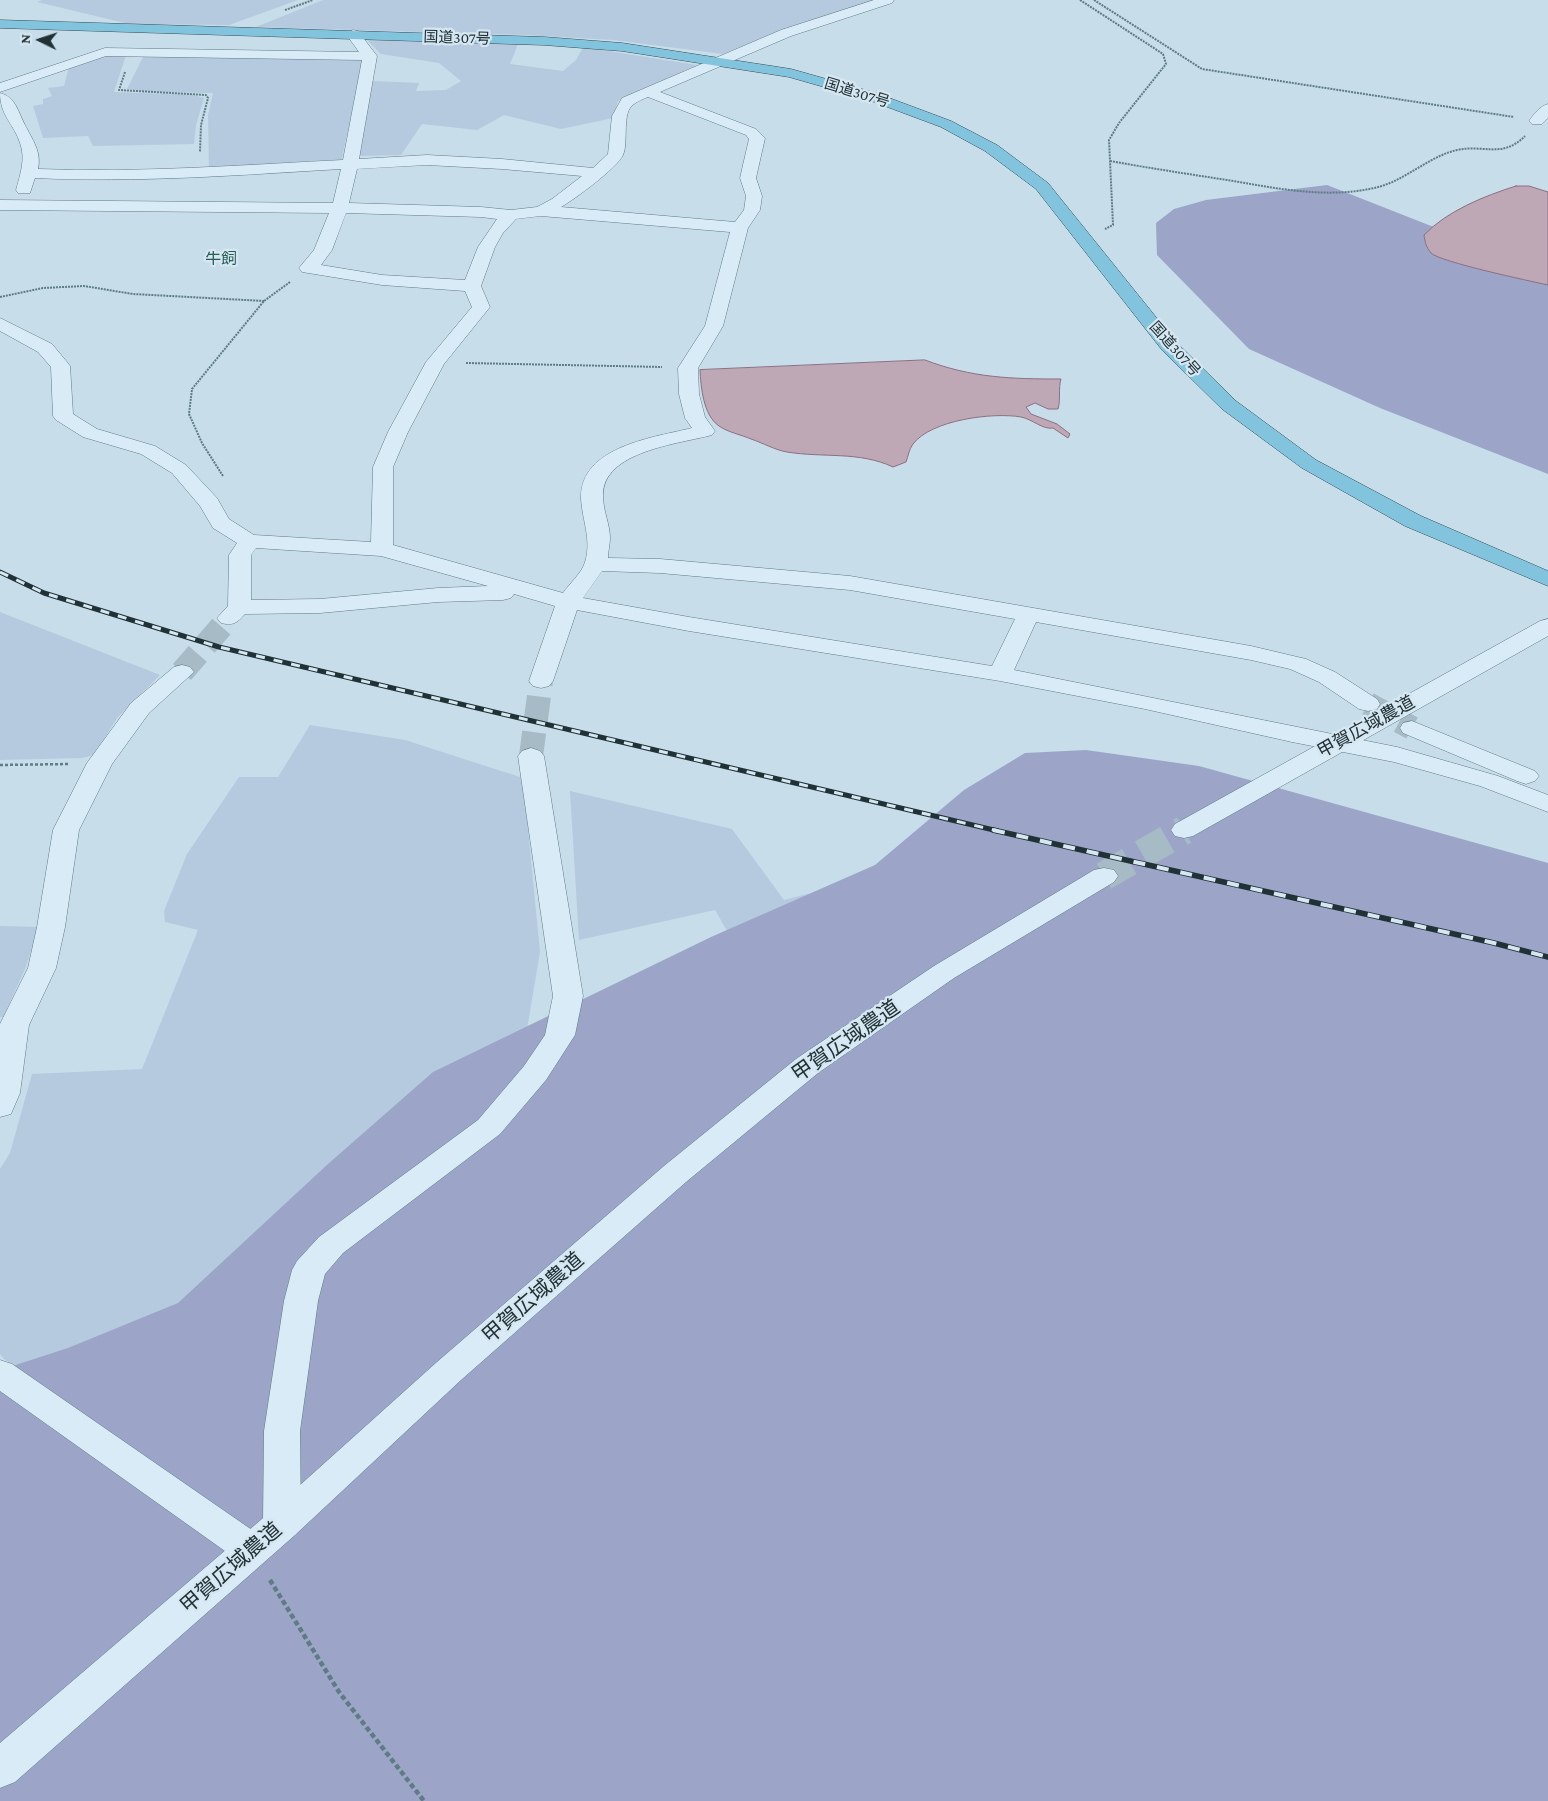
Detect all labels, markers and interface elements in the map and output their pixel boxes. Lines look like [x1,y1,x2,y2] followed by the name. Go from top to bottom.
[15,15,65,65] north arrow
[423,28,491,48] street label: 国道307号
[17,34,33,44] text: N
[822,75,892,111] street label: 国道307号
[205,249,237,269] district label: 牛飼
[1146,318,1204,380] street label: 国道307号
[1314,691,1418,763] street label: 甲賀広域農道
[787,995,905,1087] street label: 甲賀広域農道
[477,1247,589,1349] street label: 甲賀広域農道
[175,1517,287,1619] street label: 甲賀広域農道

